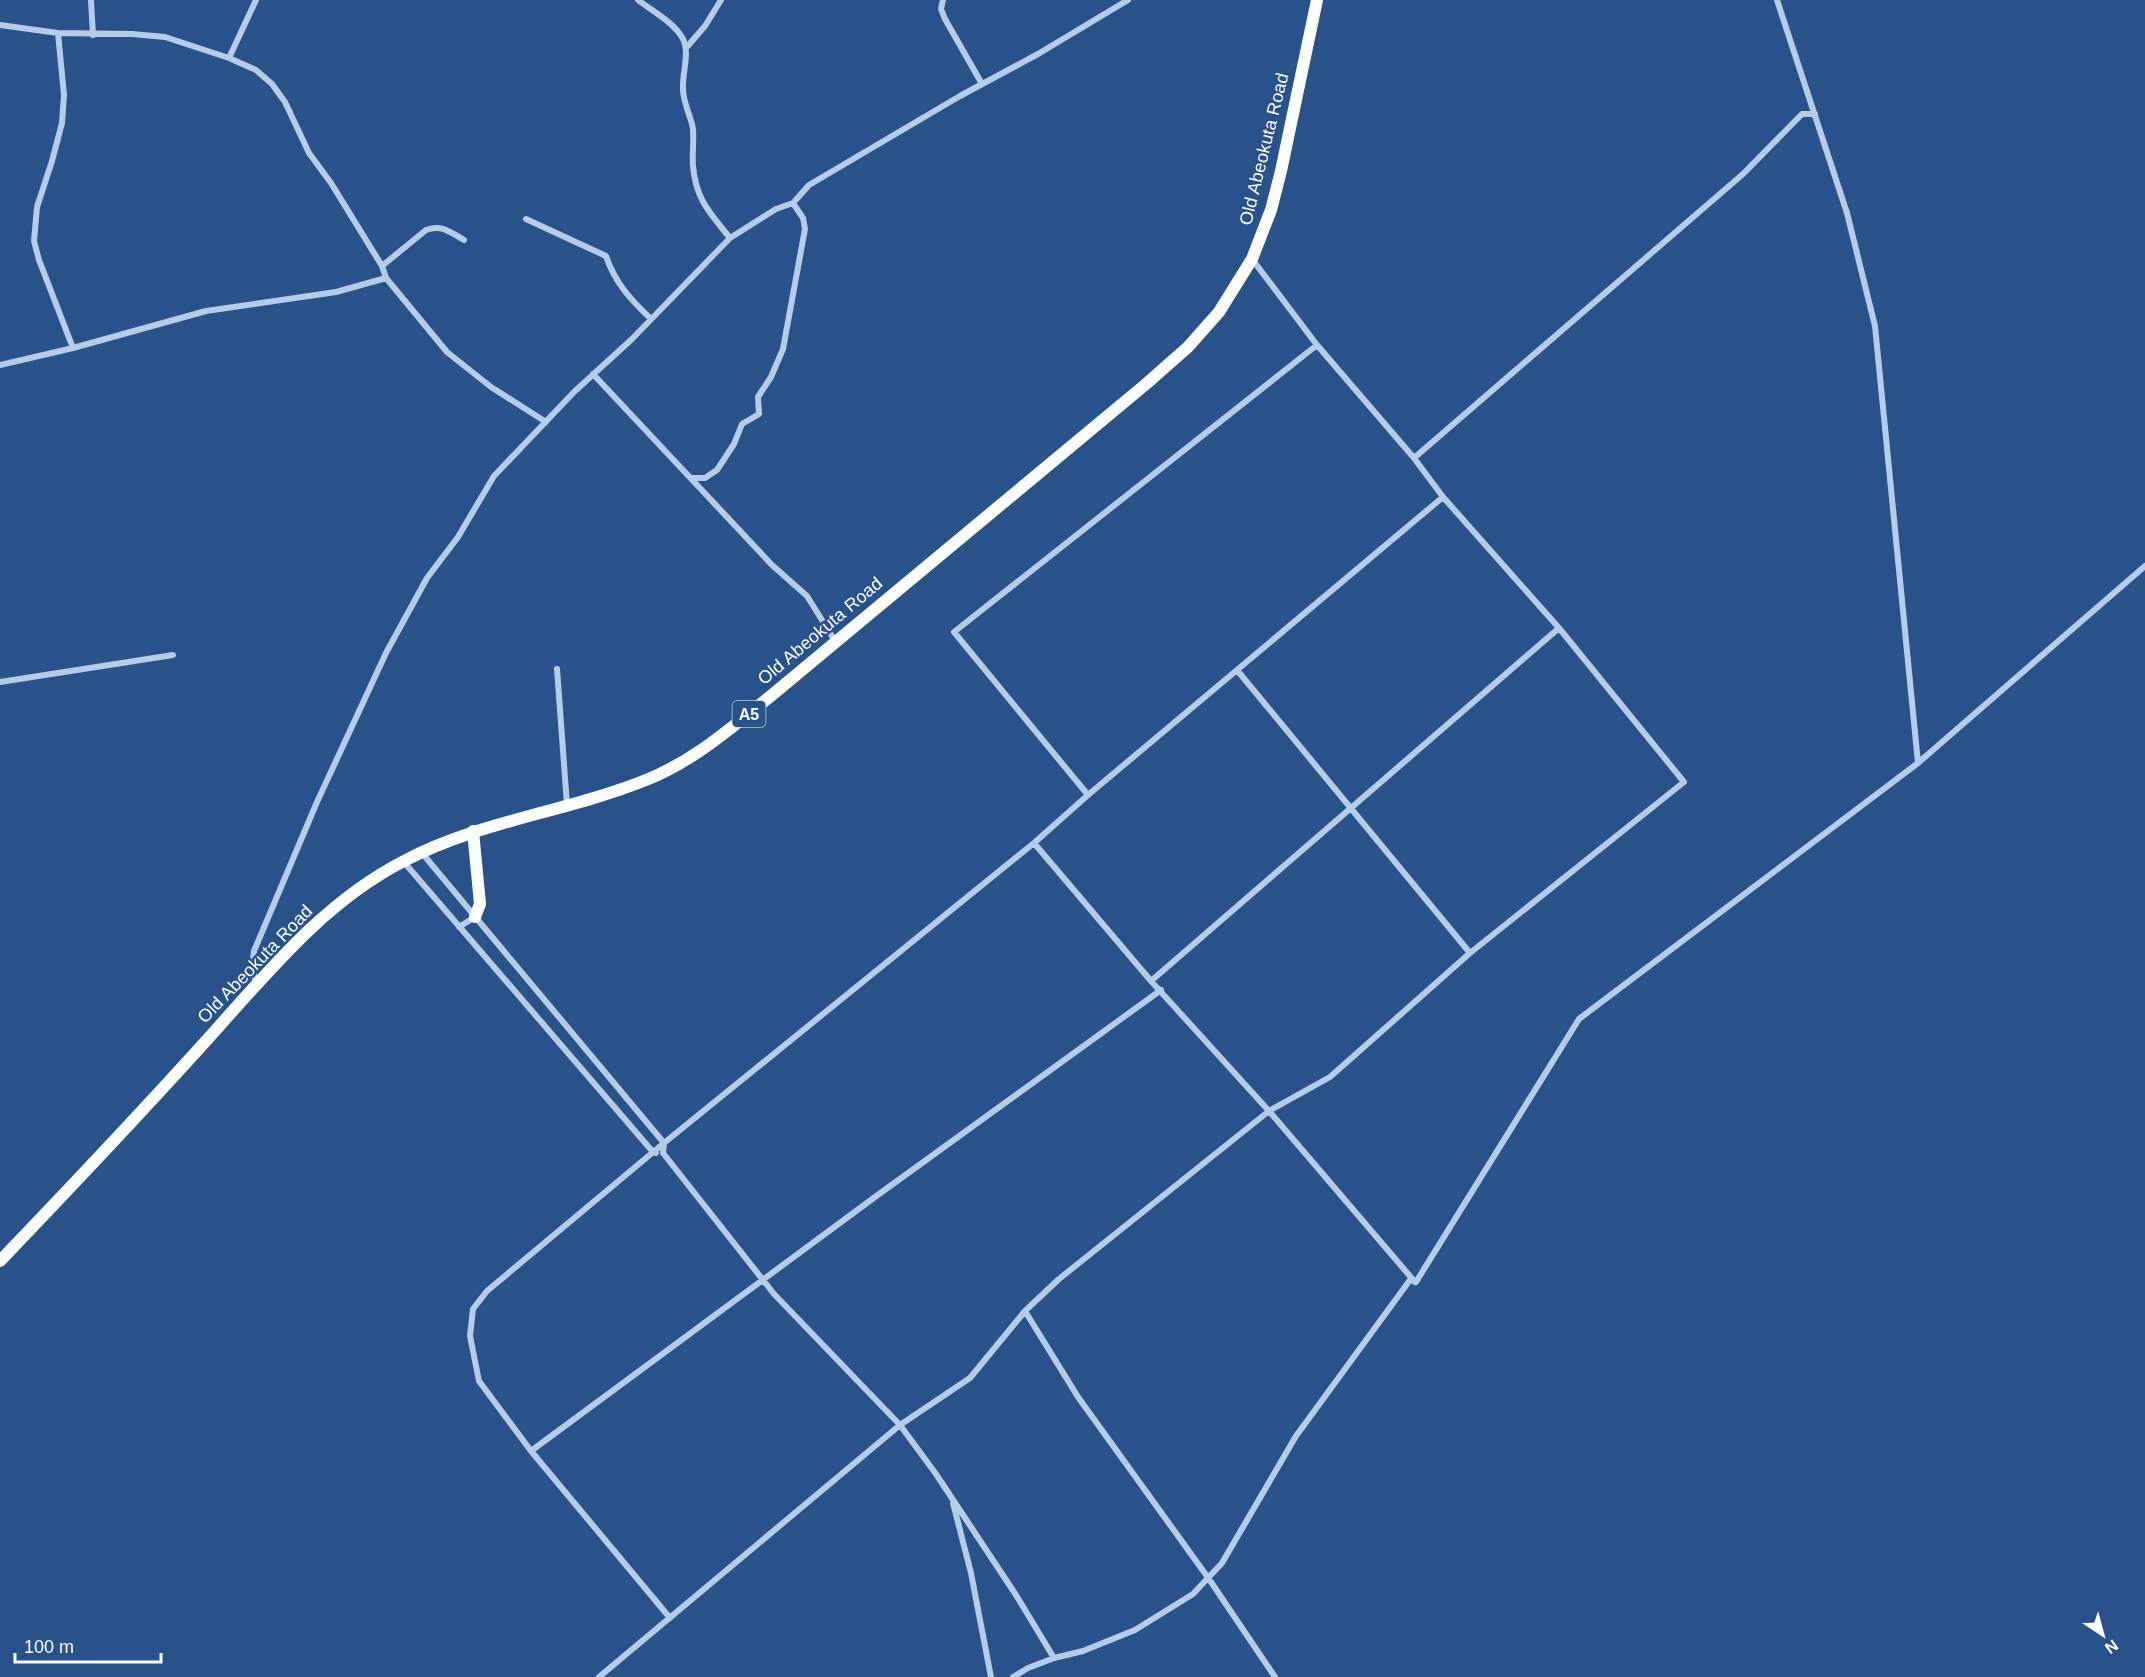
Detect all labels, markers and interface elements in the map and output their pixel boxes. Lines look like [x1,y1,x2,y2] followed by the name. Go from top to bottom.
[1235,71,1293,227] street label: Old Abeokuta Road
[754,573,886,689] street label: Old Abeokuta Road
[732,701,766,727] road number: A5
[194,901,316,1027] street label: Old Abeokuta Road
[2073,1605,2133,1665] north arrow
[15,1626,160,1664] scale bar
[2102,1636,2121,1657] text: N
[24,1637,74,1657] text: 100 m

